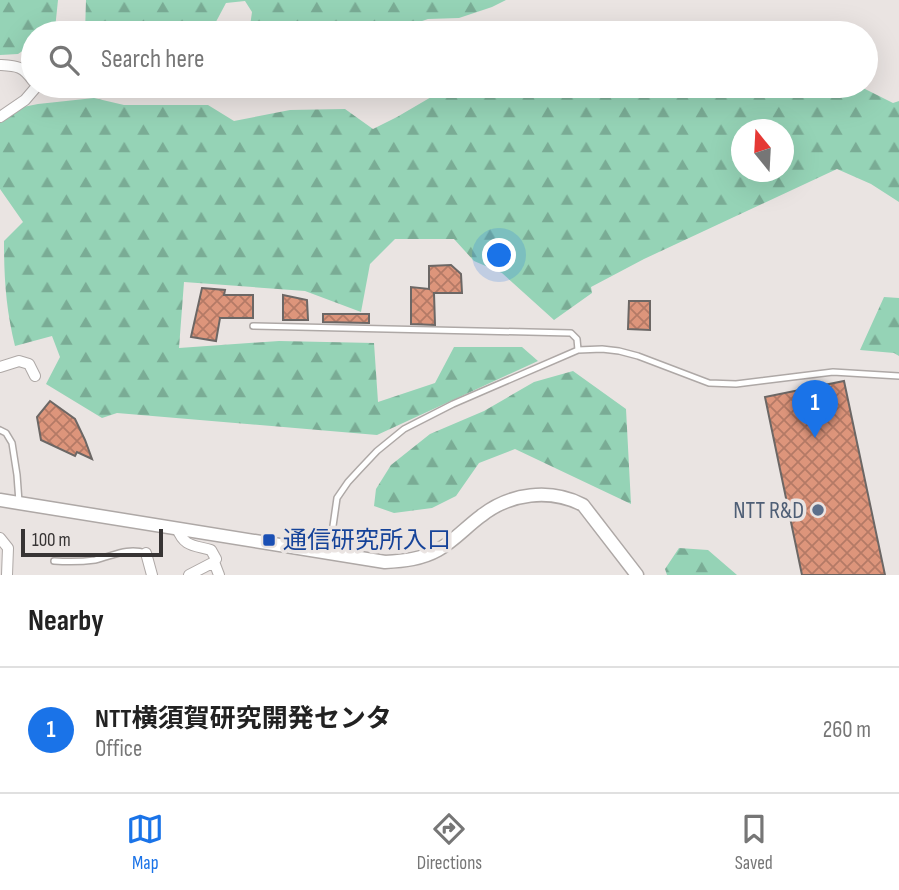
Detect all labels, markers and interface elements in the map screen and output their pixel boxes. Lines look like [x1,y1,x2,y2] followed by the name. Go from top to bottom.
[21,21,878,98] search box
[45,41,83,79] icon: search
[101,44,204,75] text: Search here
[731,119,794,182] north arrow
[482,238,516,272] your location
[792,380,838,438] pin: 1
[733,496,804,525] place label: NTT R&D
[810,502,826,518] marker: NTT R&D
[21,526,163,558] scale bar
[283,526,451,555] place label: 通信研究所入口
[32,529,71,552] text: 100 m
[261,532,277,548] marker: 通信研究所入口
[28,603,104,639] text: Nearby
[95,704,392,735] text: NTT横須賀研究開発センタ
[46,716,56,744] text: 1
[823,716,871,744] text: 260 m
[95,735,142,763] text: Office
[126,810,164,875] tab: Map
[417,810,482,875] tab: Directions
[735,810,773,875] tab: Saved

